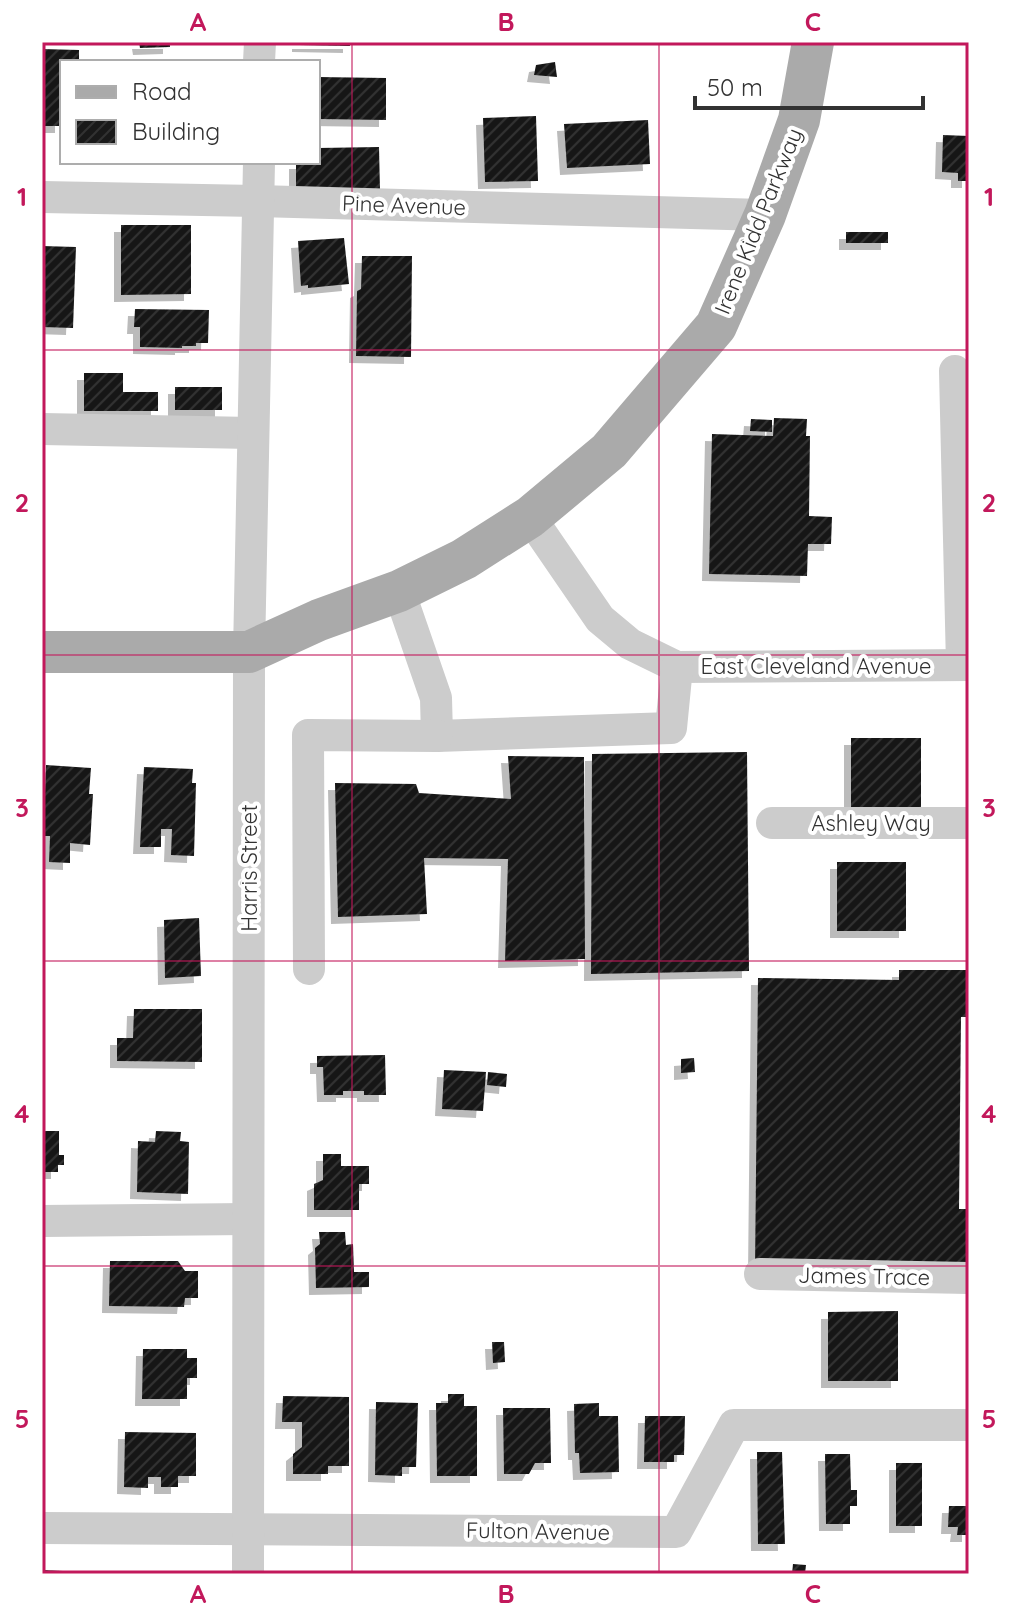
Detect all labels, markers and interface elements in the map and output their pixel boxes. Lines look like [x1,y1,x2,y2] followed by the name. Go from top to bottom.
[190,5,207,38] text: A
[497,5,515,38] text: B
[805,5,821,38] text: C
[60,60,320,164] legend
[695,60,923,110] scale bar
[707,72,763,102] text: 50 m
[132,76,192,106] text: Road
[132,116,220,146] text: Building
[708,124,808,318] street label: Irene Kidd Parkway
[17,180,27,213] text: 1
[984,180,994,213] text: 1
[341,189,467,221] street label: Pine Avenue
[15,486,29,519] text: 2
[982,486,996,519] text: 2
[701,652,931,680] street label: East Cleveland Avenue
[15,791,29,824] text: 3
[982,791,996,824] text: 3
[235,804,263,932] street label: Harris Street
[811,809,931,837] street label: Ashley Way
[14,1097,30,1130] text: 4
[981,1097,997,1130] text: 4
[798,1261,930,1291] street label: James Trace
[15,1402,29,1435] text: 5
[982,1402,996,1435] text: 5
[466,1516,610,1546] street label: Fulton Avenue
[190,1577,207,1610] text: A
[497,1577,515,1610] text: B
[805,1577,821,1610] text: C

